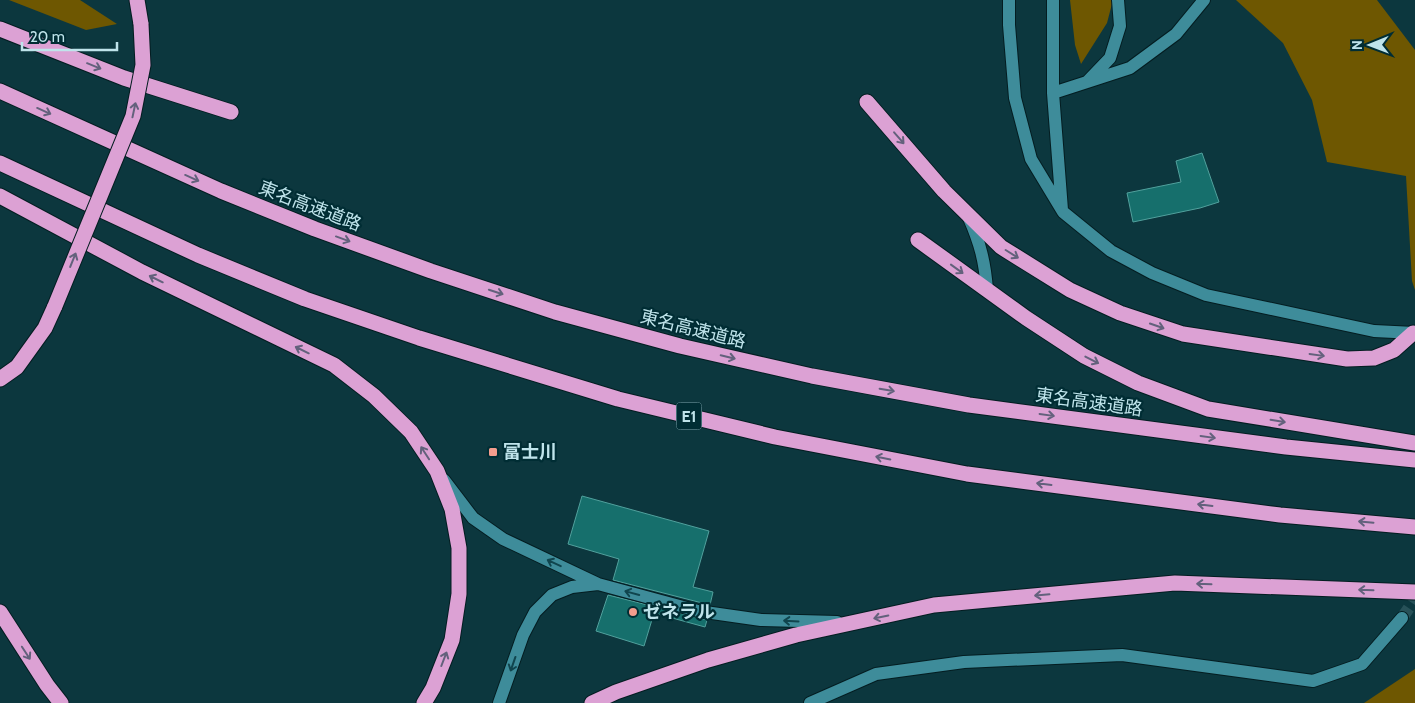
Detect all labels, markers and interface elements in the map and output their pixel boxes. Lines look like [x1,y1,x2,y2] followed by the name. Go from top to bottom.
[22,20,118,52] scale bar
[1345,20,1395,70] north arrow
[30,28,65,46] text: 20 m
[1348,40,1366,50] text: N
[86,62,101,71] one-way arrow
[130,102,139,118] one-way arrow
[36,107,51,116] one-way arrow
[893,132,904,145] one-way arrow
[184,174,199,184] one-way arrow
[256,176,364,236] street label: 東名高速道路
[335,235,350,244] one-way arrow
[1005,249,1019,259] one-way arrow
[70,253,79,268] one-way arrow
[950,263,963,274] one-way arrow
[149,274,164,283] one-way arrow
[488,288,504,298] one-way arrow
[638,305,748,353] street label: 東名高速道路
[1149,322,1165,331] one-way arrow
[295,345,310,355] one-way arrow
[1308,350,1324,360] one-way arrow
[719,353,735,362] one-way arrow
[1084,355,1099,365] one-way arrow
[1034,384,1144,420] street label: 東名高速道路
[879,385,895,395] one-way arrow
[676,402,702,430] road number: E1
[1039,410,1055,420] one-way arrow
[1270,416,1286,426] one-way arrow
[1200,432,1216,442] one-way arrow
[503,441,557,463] place label: 富士川
[420,446,430,460] one-way arrow
[487,446,499,458] marker: 富士川
[876,453,892,462] one-way arrow
[1036,479,1052,489] one-way arrow
[1197,500,1213,510] one-way arrow
[1359,518,1375,527] one-way arrow
[547,558,562,568] one-way arrow
[1196,580,1212,589] one-way arrow
[1359,586,1375,595] one-way arrow
[624,588,640,598] one-way arrow
[1034,591,1050,600] one-way arrow
[643,601,715,623] place label: ゼネラル
[627,606,639,618] marker: ゼネラル
[874,613,890,622] one-way arrow
[783,617,799,626] one-way arrow
[21,646,32,660] one-way arrow
[440,652,449,667] one-way arrow
[508,655,517,671] one-way arrow

